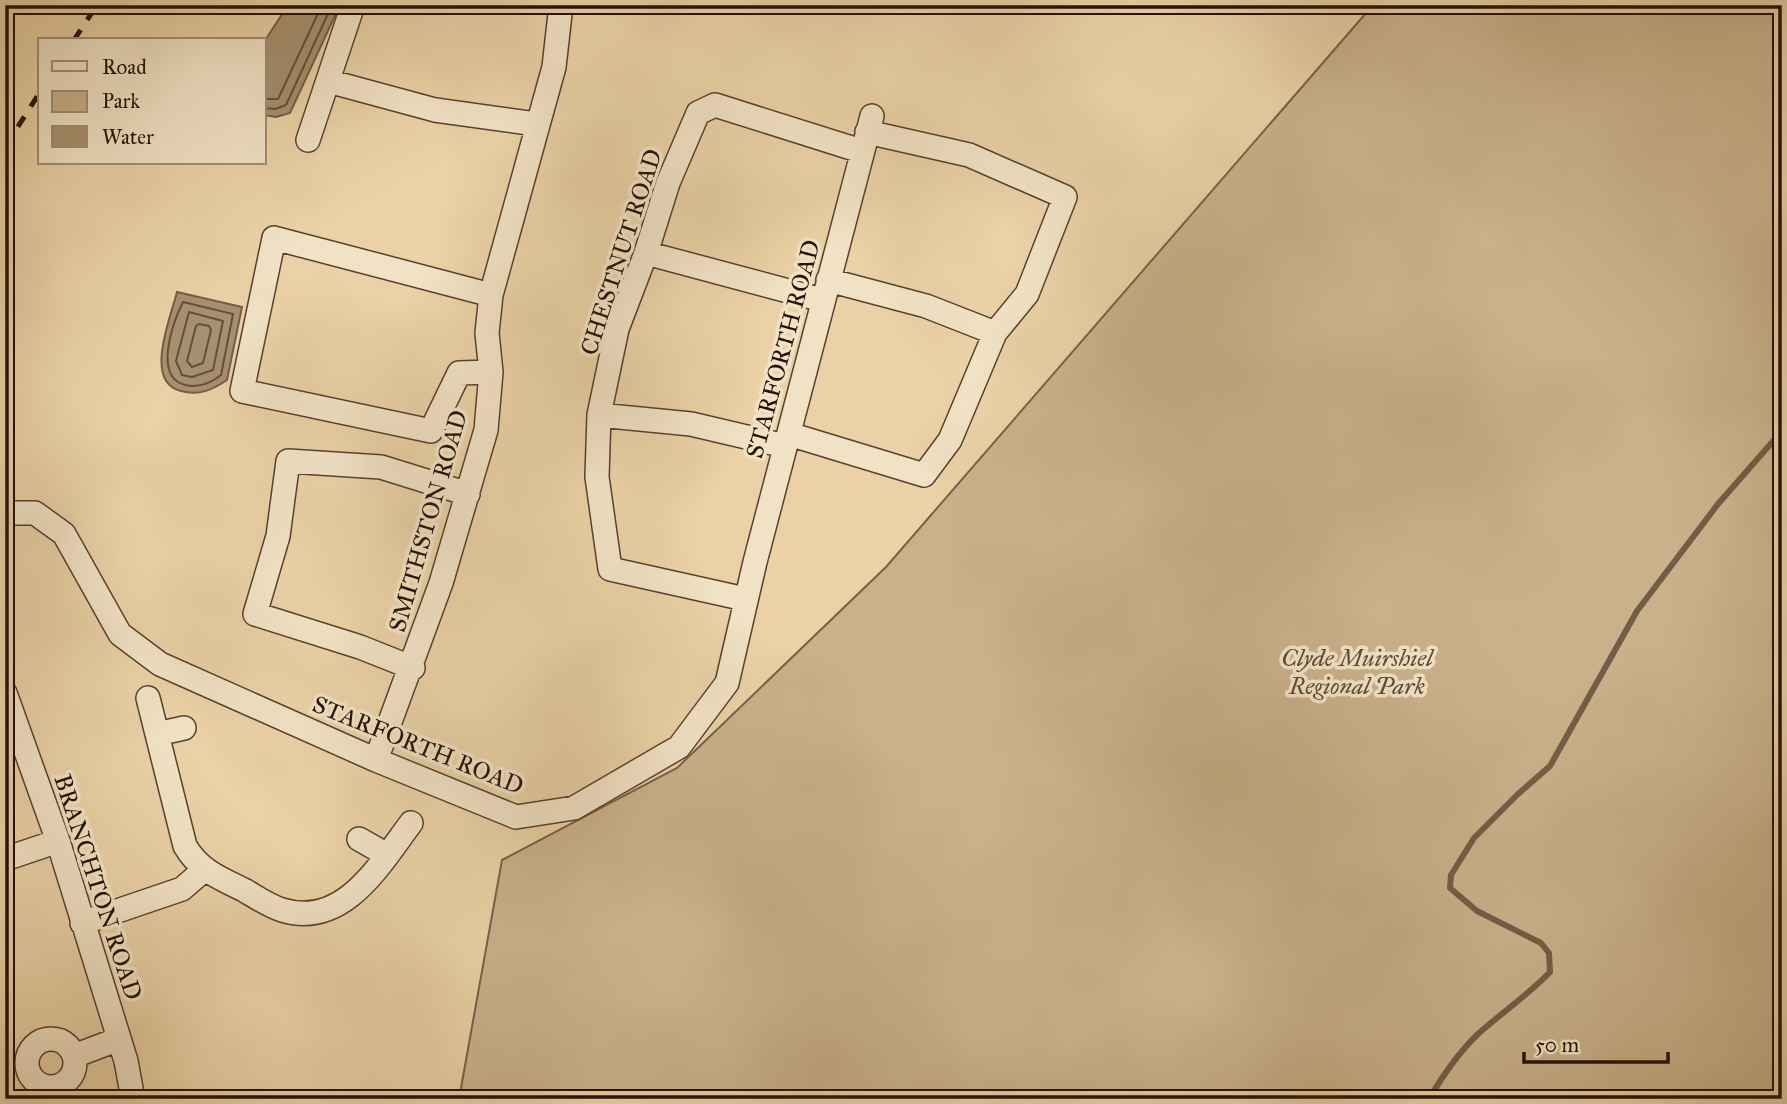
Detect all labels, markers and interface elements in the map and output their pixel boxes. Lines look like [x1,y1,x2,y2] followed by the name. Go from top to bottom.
[38,38,266,164] legend
[102,54,147,80] text: Road
[102,88,140,114] text: Park
[102,124,154,150] text: Water
[574,145,668,359] street label: CHESTNUT ROAD
[739,236,827,462] street label: STARFORTH ROAD
[382,407,474,635] street label: SMITHSTON ROAD
[1281,643,1435,701] park label: Clyde Muirshiel Regional Park
[308,689,528,801] street label: STARFORTH ROAD
[47,770,149,1004] street label: BRANCHTON ROAD
[1524,1020,1668,1064] scale bar
[1535,1032,1580,1058] text: 50 m

